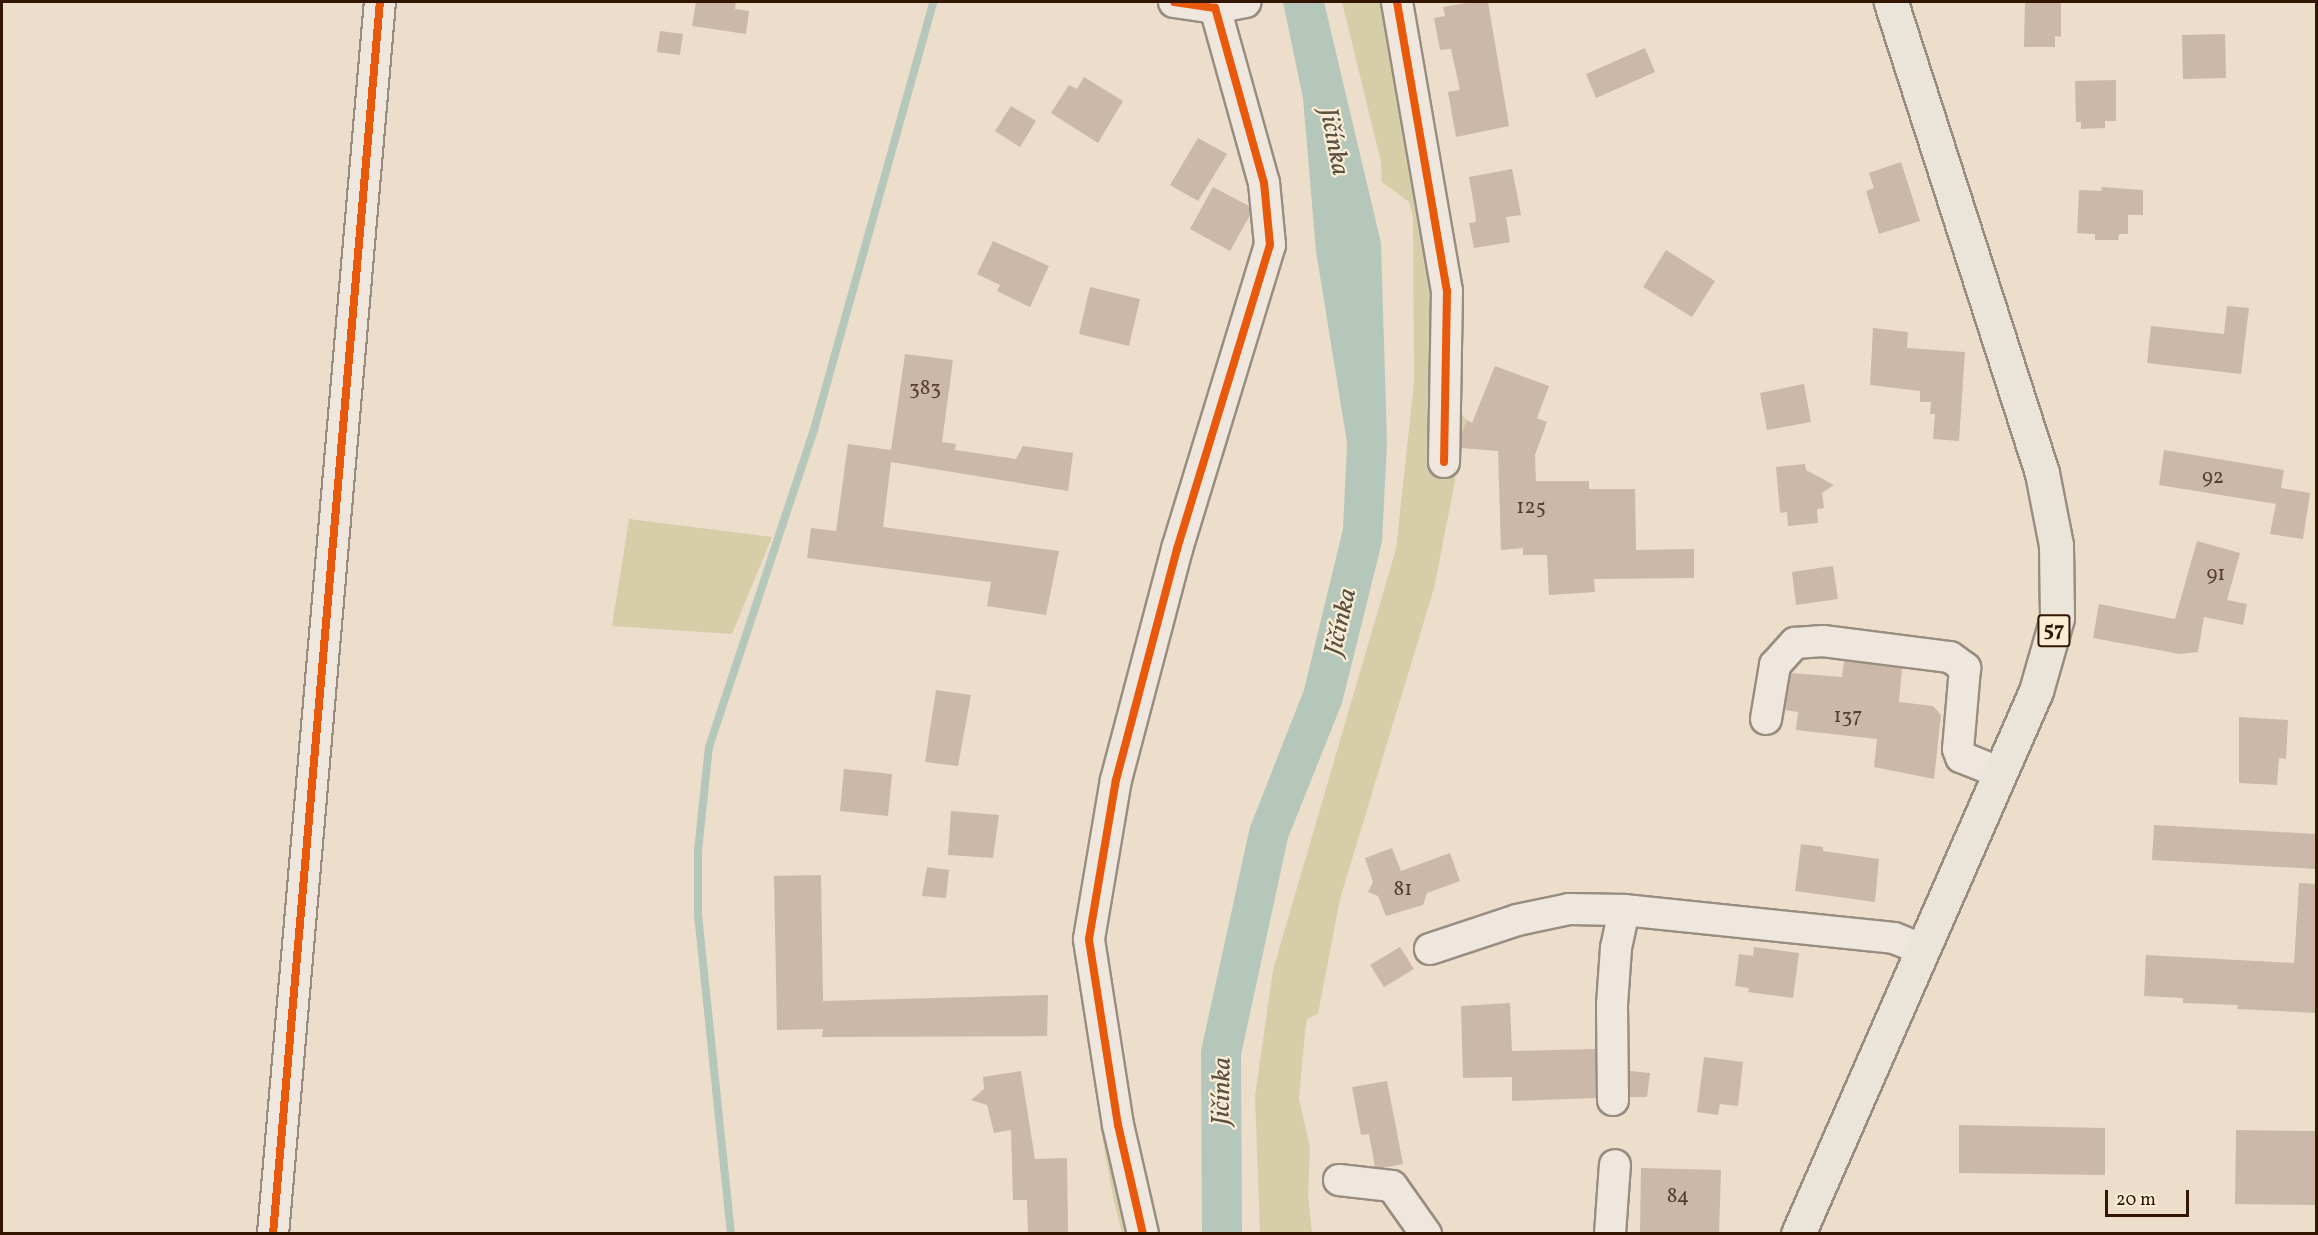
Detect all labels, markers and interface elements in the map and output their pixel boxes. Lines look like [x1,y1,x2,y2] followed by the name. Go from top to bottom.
[1311,106,1355,178] water label: Jičínka
[909,376,941,402] house number: 383
[2202,465,2224,491] house number: 92
[1516,495,1546,521] house number: 125
[2206,562,2226,588] house number: 91
[1319,585,1365,659] water label: Jičínka
[2036,612,2072,650] road number: 57
[1833,704,1863,730] house number: 137
[1394,877,1412,903] house number: 81
[1207,1057,1239,1125] water label: Jičínka
[2108,1178,2192,1216] scale bar
[1667,1184,1689,1210] house number: 84
[2116,1188,2156,1213] text: 20 m

